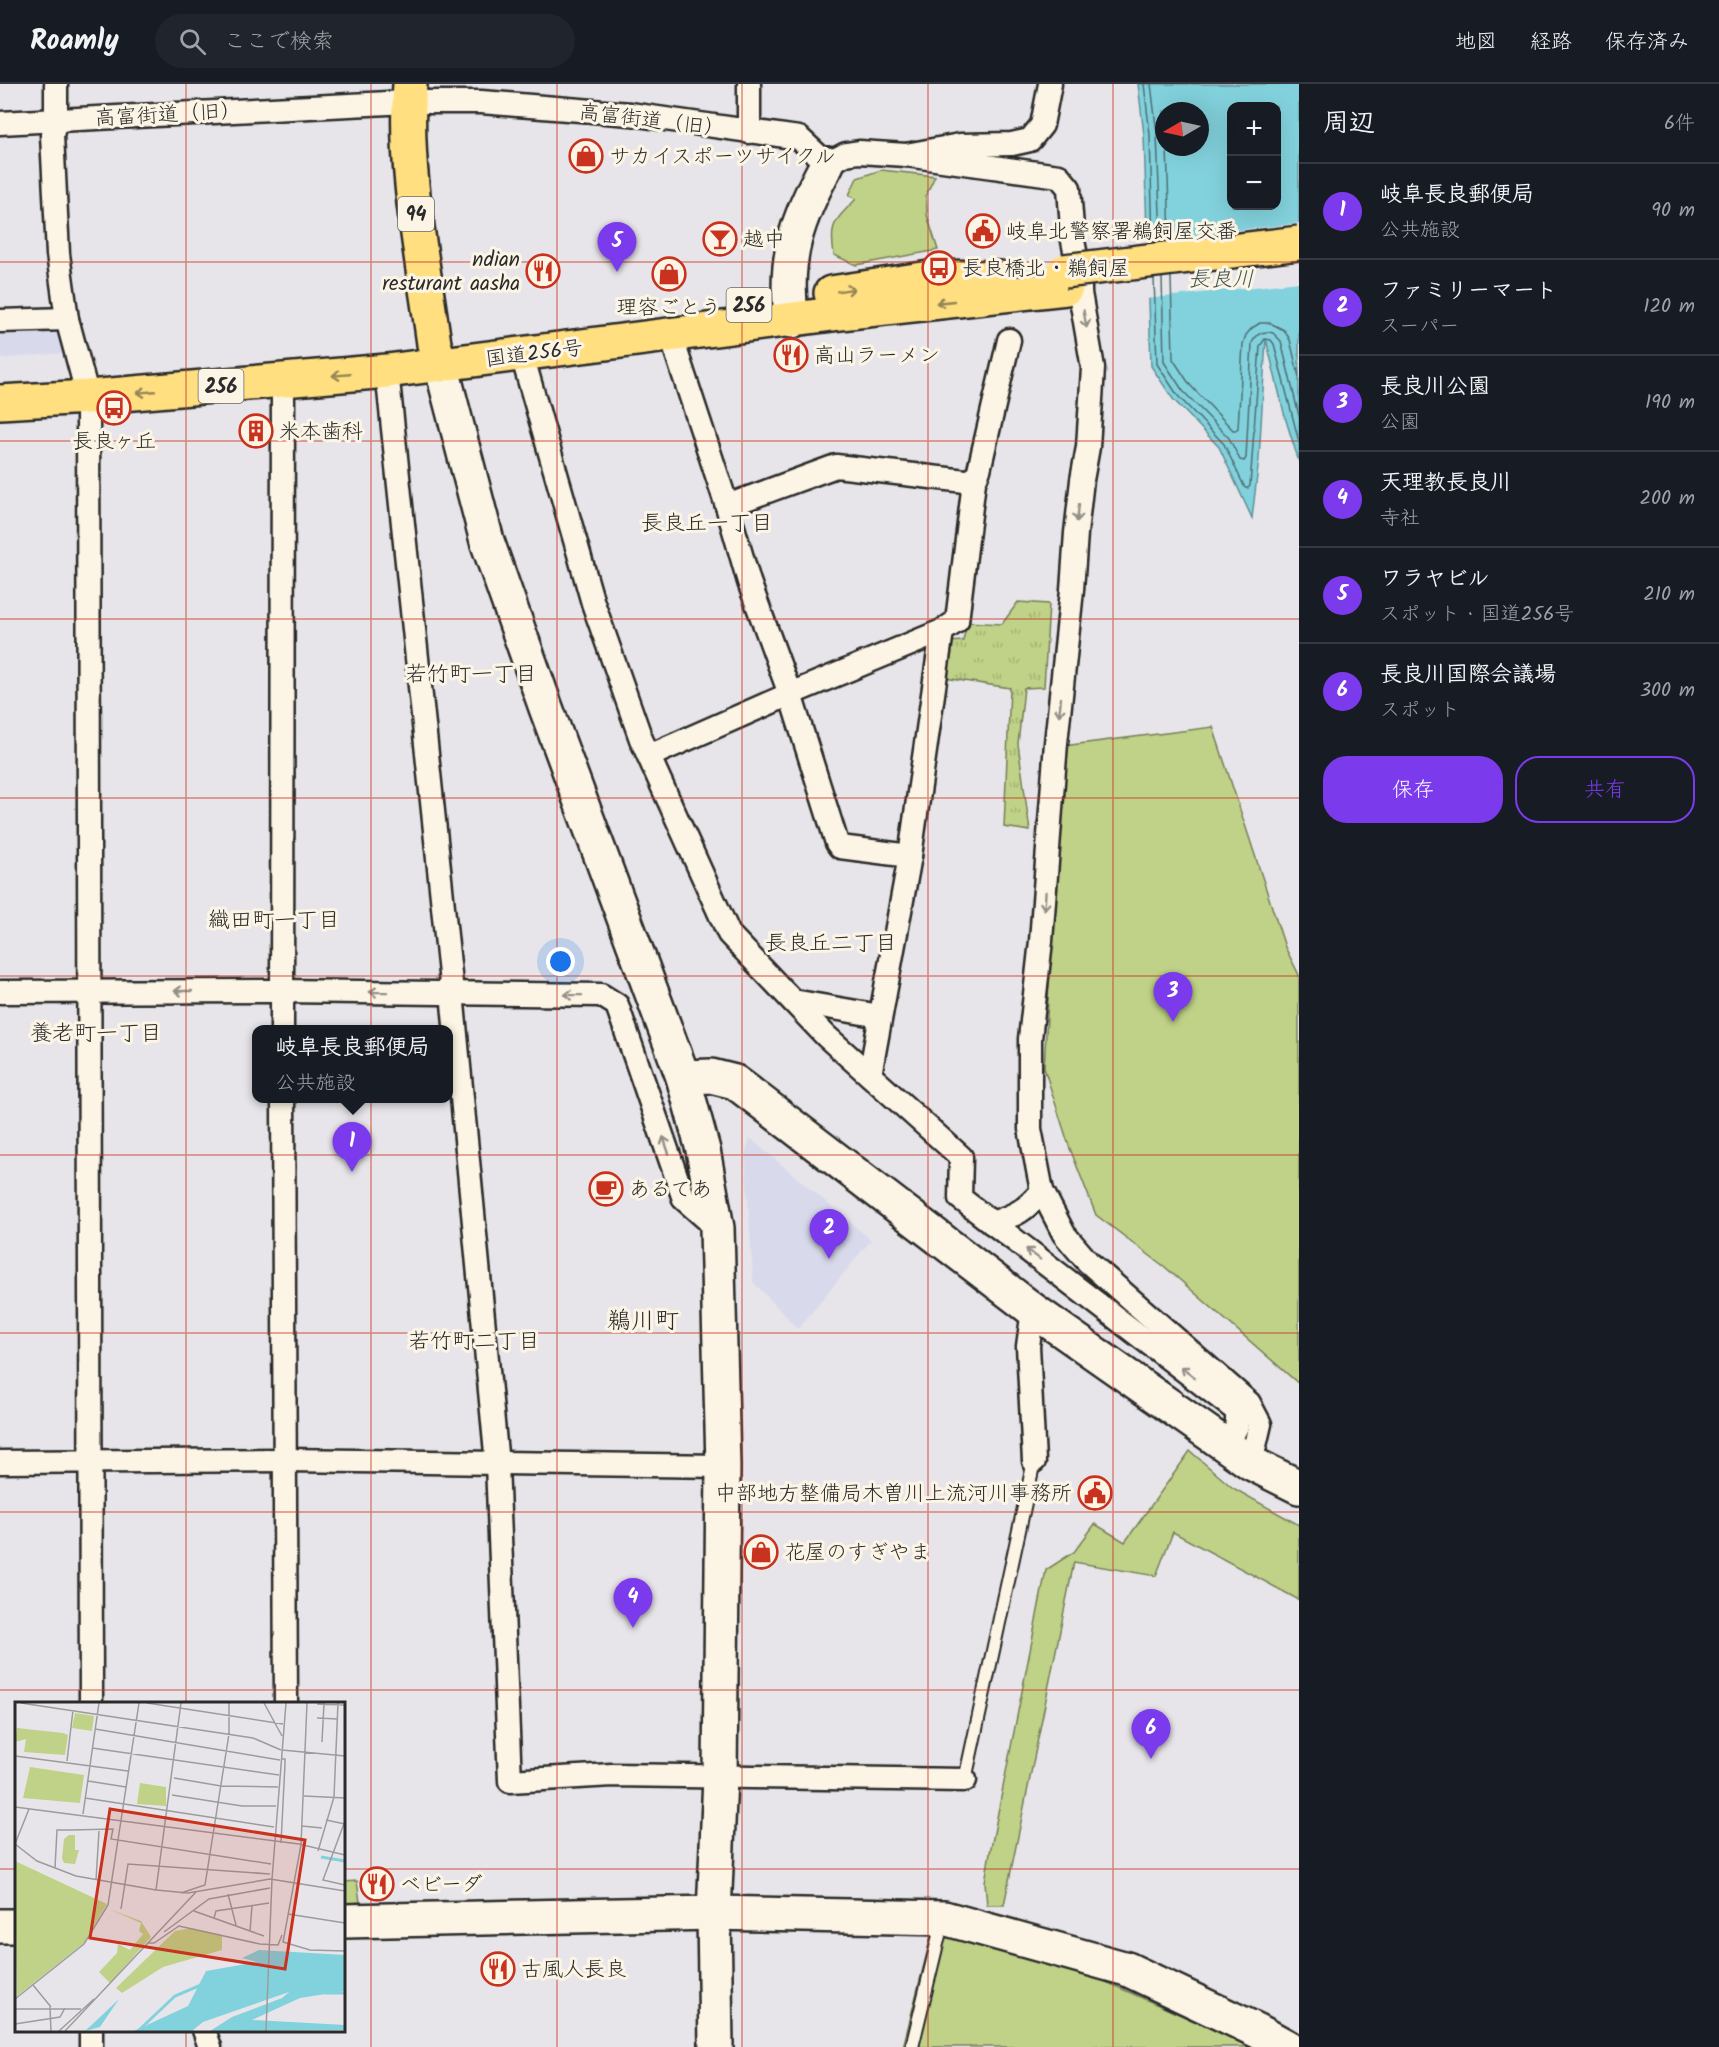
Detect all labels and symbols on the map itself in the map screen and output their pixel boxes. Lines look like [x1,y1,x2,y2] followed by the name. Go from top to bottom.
[94,95,242,136] street label: 高富街道（旧）
[577,96,727,147] street label: 高富街道（旧）
[1155,102,1209,156] north arrow
[568,138,604,174] shop icon: サカイスポーツサイクル
[609,141,835,174] place label: サカイスポーツサイクル
[398,197,434,231] road number: 94
[965,213,1001,249] public building icon: 岐阜北警察署鵜飼屋交番
[1006,216,1237,249] place label: 岐阜北警察署鵜飼屋交番
[702,221,738,257] bar icon: 越中
[598,222,636,272] pin: 5
[743,224,785,257] place label: 越中
[382,244,520,301] place label: ndian resturant aasha
[921,250,957,286] bus stop icon: 長良橋北・鵜飼屋
[525,253,561,289] restaurant icon: ndian resturant aasha
[962,253,1130,286] place label: 長良橋北・鵜飼屋
[651,256,687,292] shop icon: 理容ごとう
[1188,263,1254,298] water label: 長良川
[836,285,856,296] one-way arrow
[726,288,771,322] road number: 256
[617,292,722,325] place label: 理容ごとう
[936,296,956,307] one-way arrow
[1079,309,1090,329] one-way arrow
[483,332,585,377] street label: 国道256号
[773,337,809,373] restaurant icon: 高山ラーメン
[814,340,940,373] place label: 高山ラーメン
[198,369,244,403] road number: 256
[331,370,351,381] one-way arrow
[137,387,157,398] one-way arrow
[96,390,132,426] bus stop icon: 長良ヶ丘
[238,413,274,449] building icon: 米本歯科
[279,416,363,449] place label: 米本歯科
[72,426,156,459] place label: 長良ヶ丘
[1072,502,1083,522] one-way arrow
[641,507,773,542] district label: 長良丘一丁目
[405,658,537,693] district label: 若竹町一丁目
[1054,696,1065,716] one-way arrow
[1039,891,1050,911] one-way arrow
[208,904,340,939] district label: 織田町一丁目
[765,927,897,962] district label: 長良丘二丁目
[546,947,575,976] your location
[1154,972,1192,1022] pin: 3
[173,985,193,997] one-way arrow
[368,986,388,998] one-way arrow
[563,989,583,1000] one-way arrow
[30,1017,162,1052] district label: 養老町一丁目
[332,1122,372,1172] pin: 1
[659,1136,670,1155] one-way arrow
[588,1171,624,1207] cafe icon: あるてあ
[629,1174,712,1207] place label: あるてあ
[810,1210,848,1259] pin: 2
[1025,1248,1041,1260] one-way arrow
[607,1302,679,1341] district label: 鵜川町
[408,1325,540,1360] district label: 若竹町二丁目
[1180,1366,1196,1379] one-way arrow
[1077,1475,1113,1511] public building icon: 中部地方整備局木曽川上流河川事務所
[715,1478,1072,1511] place label: 中部地方整備局木曽川上流河川事務所
[743,1534,779,1570] shop icon: 花屋のすぎやま
[784,1537,931,1570] place label: 花屋のすぎやま
[614,1578,652,1628] pin: 4
[15,1702,345,2032] inset map
[1132,1710,1170,1759] pin: 6
[359,1866,395,1902] restaurant icon: ベビーダ
[400,1869,483,1902] place label: ベビーダ
[480,1951,516,1987] restaurant icon: 古風人長良
[521,1954,626,1987] place label: 古風人長良

